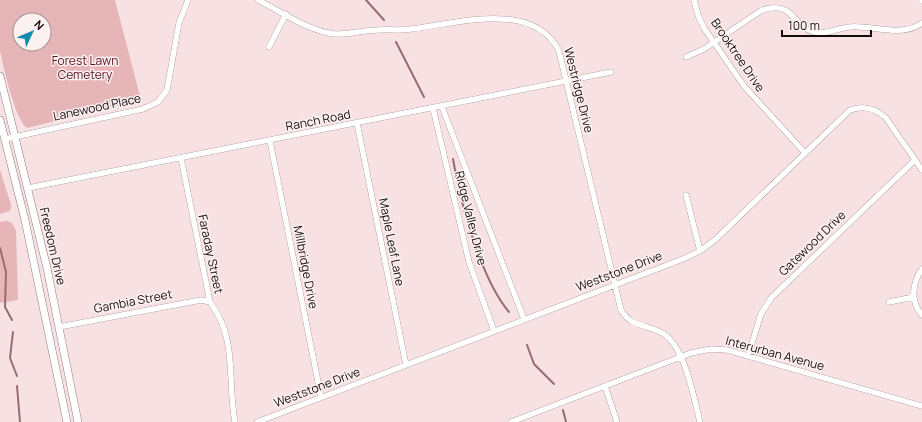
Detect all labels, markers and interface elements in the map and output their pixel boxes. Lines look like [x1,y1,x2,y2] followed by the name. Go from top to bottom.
[12,12,52,52] north arrow
[782,12,871,38] scale bar
[707,15,769,95] street label: Brooktree Drive
[31,17,48,33] text: N
[788,17,820,34] text: 100 m
[560,46,598,134] street label: Westridge Drive
[52,52,118,83] park label: Forest Lawn Cemetery
[51,89,143,125] street label: Lanewood Place
[284,105,352,135] street label: Ranch Road
[451,169,491,267] street label: Ridge Valley Drive
[375,197,409,287] street label: Maple Leaf Lane
[36,206,70,286] street label: Freedom Drive
[775,207,849,279] street label: Gatewood Drive
[194,213,228,295] street label: Faraday Street
[290,224,322,310] street label: Millbridge Drive
[573,247,665,295] street label: Weststone Drive
[92,285,174,317] street label: Gambia Street
[724,332,826,374] street label: Interurban Avenue
[271,363,363,411] street label: Weststone Drive

